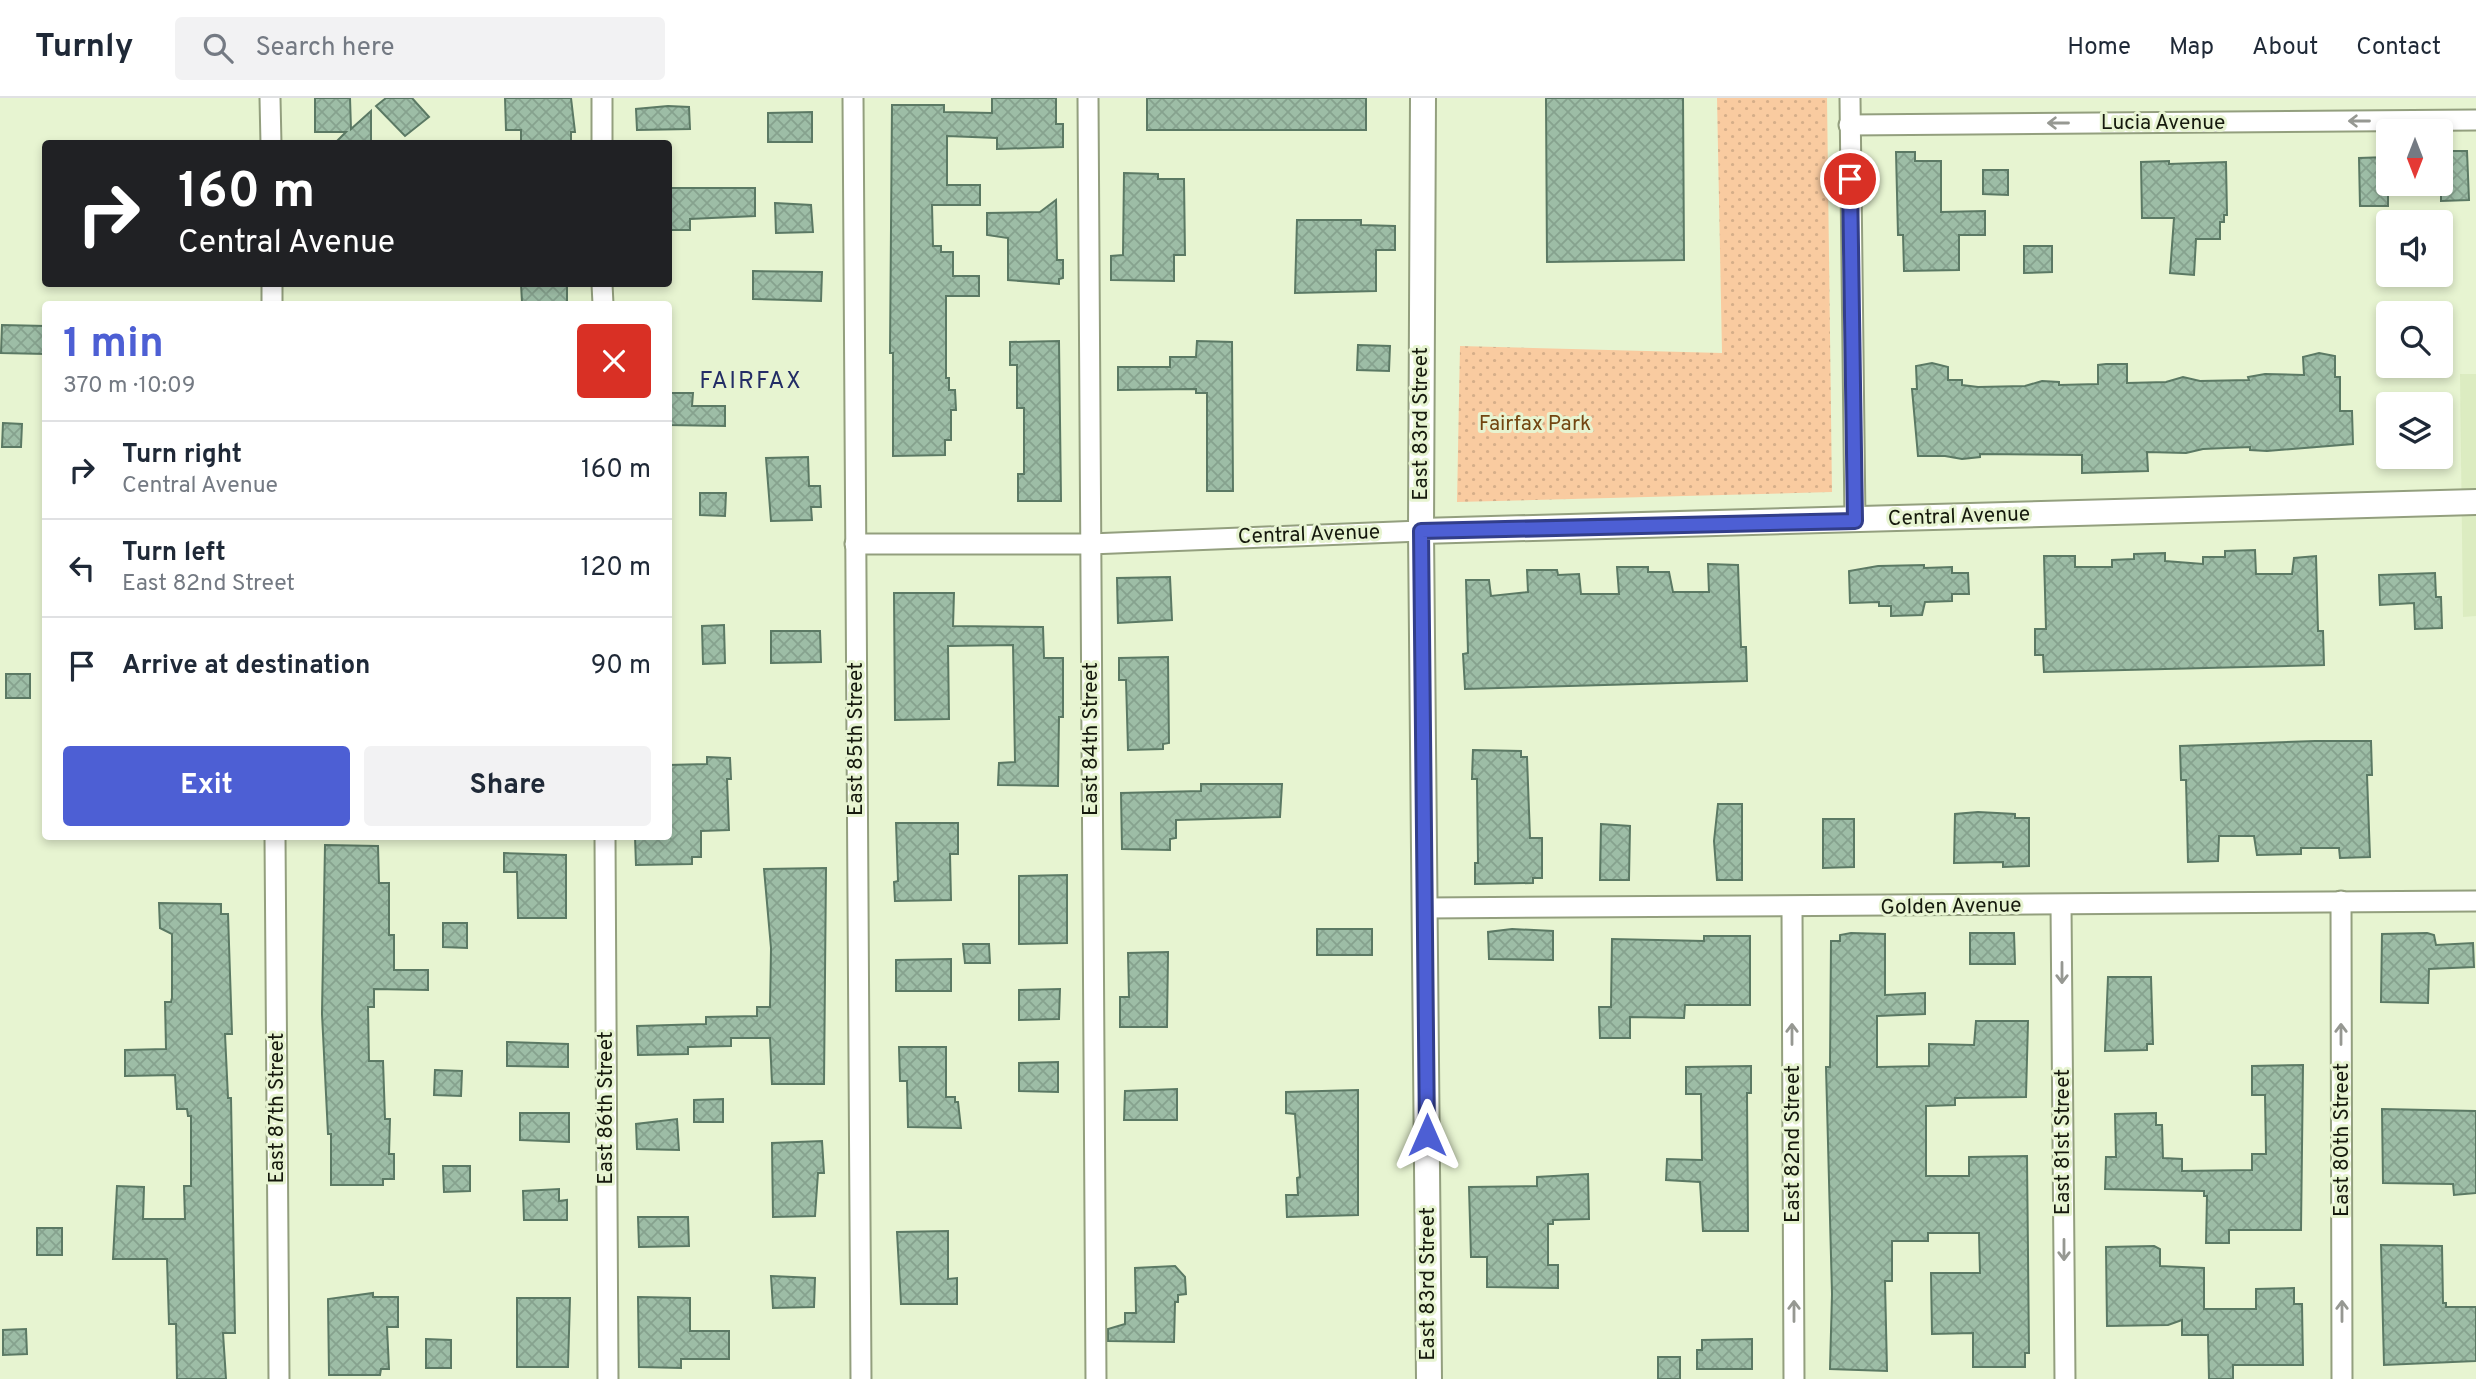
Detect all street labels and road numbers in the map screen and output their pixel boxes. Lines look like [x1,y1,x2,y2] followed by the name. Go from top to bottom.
[2101,110,2225,137] street label: Lucia Avenue
[1408,347,1435,501] street label: East 83rd Street
[1887,501,2031,533] street label: Central Avenue
[1237,519,1381,551] street label: Central Avenue
[843,662,870,816] street label: East 85th Street
[1078,662,1105,816] street label: East 84th Street
[1880,892,2022,922] street label: Golden Avenue
[593,1031,620,1185] street label: East 86th Street
[264,1032,291,1184] street label: East 87th Street
[2329,1063,2356,1217] street label: East 80th Street
[1780,1065,1807,1223] street label: East 82nd Street
[2050,1069,2077,1215] street label: East 81st Street
[1415,1207,1442,1361] street label: East 83rd Street

